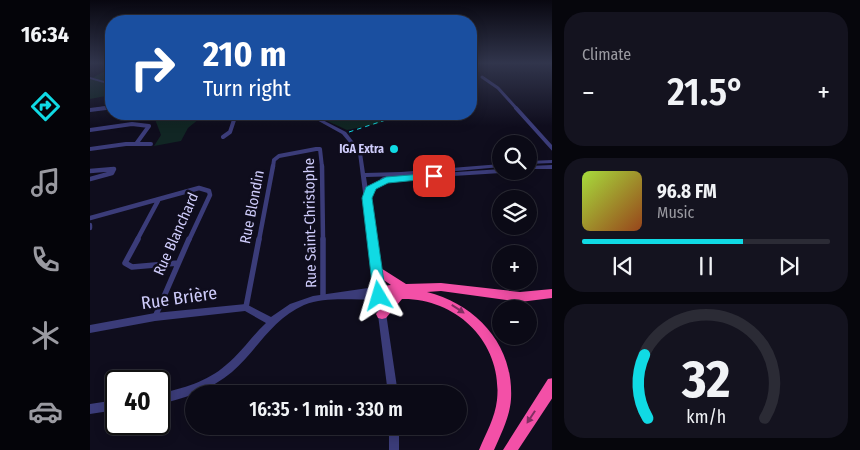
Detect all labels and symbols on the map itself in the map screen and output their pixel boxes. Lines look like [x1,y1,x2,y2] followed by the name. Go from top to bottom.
[339,142,384,156] place label: IGA Extra
[388,143,400,155] marker: IGA Extra
[413,155,455,197] pin
[300,158,320,288] street label: Rue Saint-Christophe
[236,169,268,245] street label: Rue Blondin
[150,190,202,278] street label: Rue Blanchard
[352,269,404,321] position arrow
[140,282,219,314] street label: Rue Brière
[451,305,464,314] one-way arrow
[105,370,170,435] speed limit sign: 40
[526,410,536,423] one-way arrow

